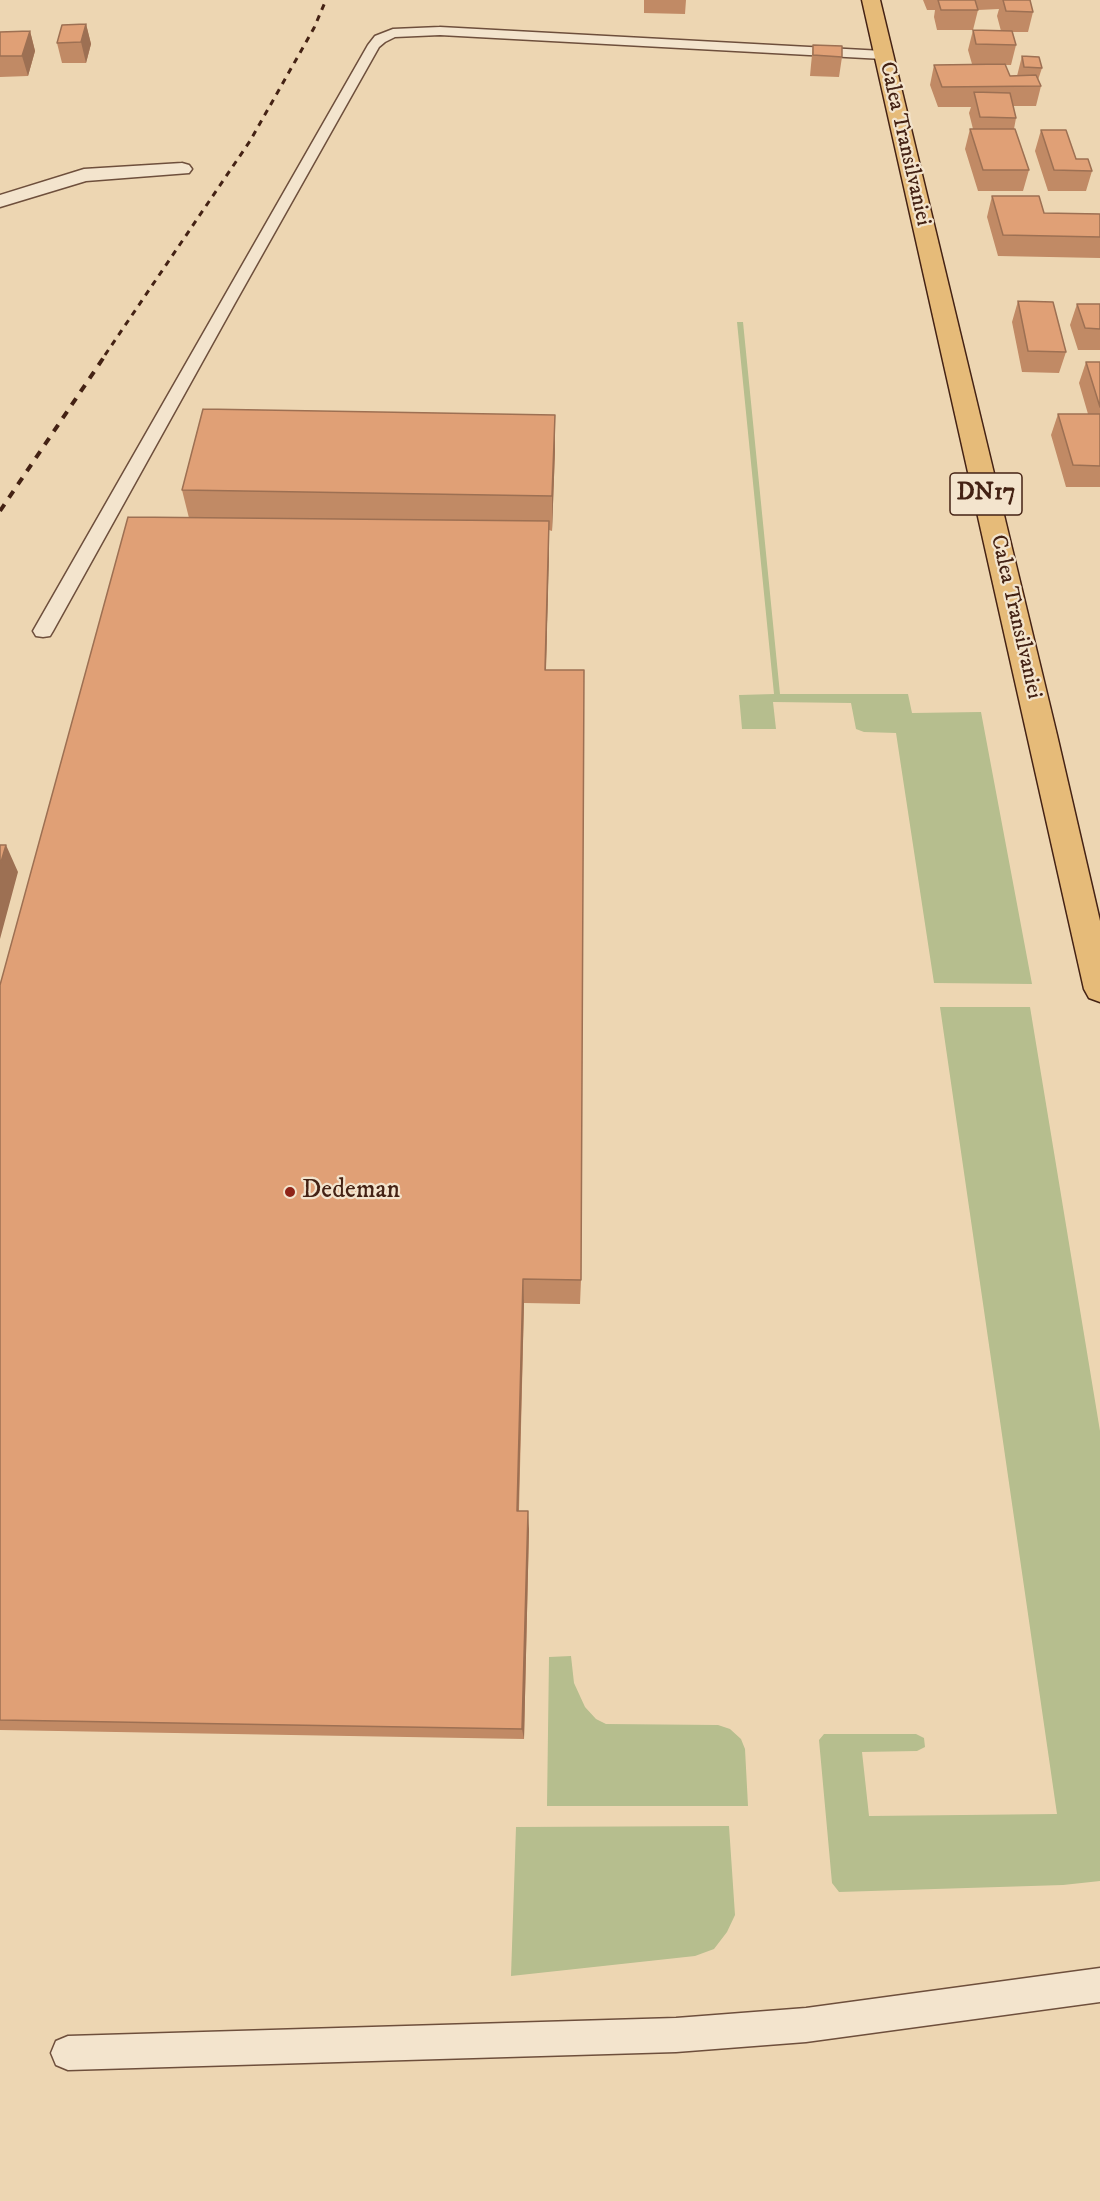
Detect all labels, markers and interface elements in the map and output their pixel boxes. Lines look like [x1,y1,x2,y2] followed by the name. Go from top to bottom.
[872,59,936,229] street label: Calea Transilvaniei
[950,473,1022,515] road number: DN17
[983,532,1047,702] street label: Calea Transilvaniei
[302,1176,400,1208] place label: Dedeman
[283,1185,297,1199] marker: Dedeman

